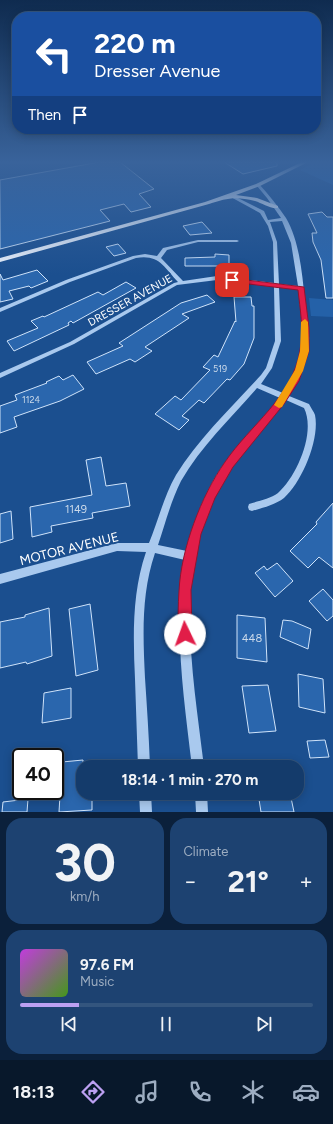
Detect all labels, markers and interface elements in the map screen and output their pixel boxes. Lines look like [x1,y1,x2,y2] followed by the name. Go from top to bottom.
[94,26,176,60] text: 220 m
[28,28,80,80] icon: left
[94,60,220,82] text: Dresser Avenue
[69,104,91,126] icon: arrive
[28,106,61,124] text: Then
[215,263,249,297] pin
[221,269,243,291] icon: arrive
[86,272,175,329] street label: DRESSER AVENUE
[213,363,227,374] house number: 519
[22,394,40,405] house number: 1124
[65,503,87,516] house number: 1149
[18,529,120,568] street label: MOTOR AVENUE
[164,613,206,655] position arrow
[242,632,262,645] house number: 448
[12,748,64,800] speed limit sign: 40
[122,771,258,789] text: 18:14 · 1 min · 270 m
[53,832,116,894] text: 30
[184,844,228,859] text: Climate
[228,863,269,900] text: 21°
[184,868,197,895] text: −
[299,868,313,895] text: +
[70,889,100,904] text: km/h
[80,956,134,974] text: 97.6 FM
[80,974,114,989] text: Music
[58,1013,80,1035] icon: previous
[155,1013,177,1035] icon: pause
[253,1013,275,1035] icon: next
[79,1078,107,1106] icon: directions
[133,1078,161,1106] icon: music
[186,1078,214,1106] icon: phone
[239,1078,267,1106] icon: climate
[292,1078,320,1106] icon: car
[13,1081,54,1103] text: 18:13

